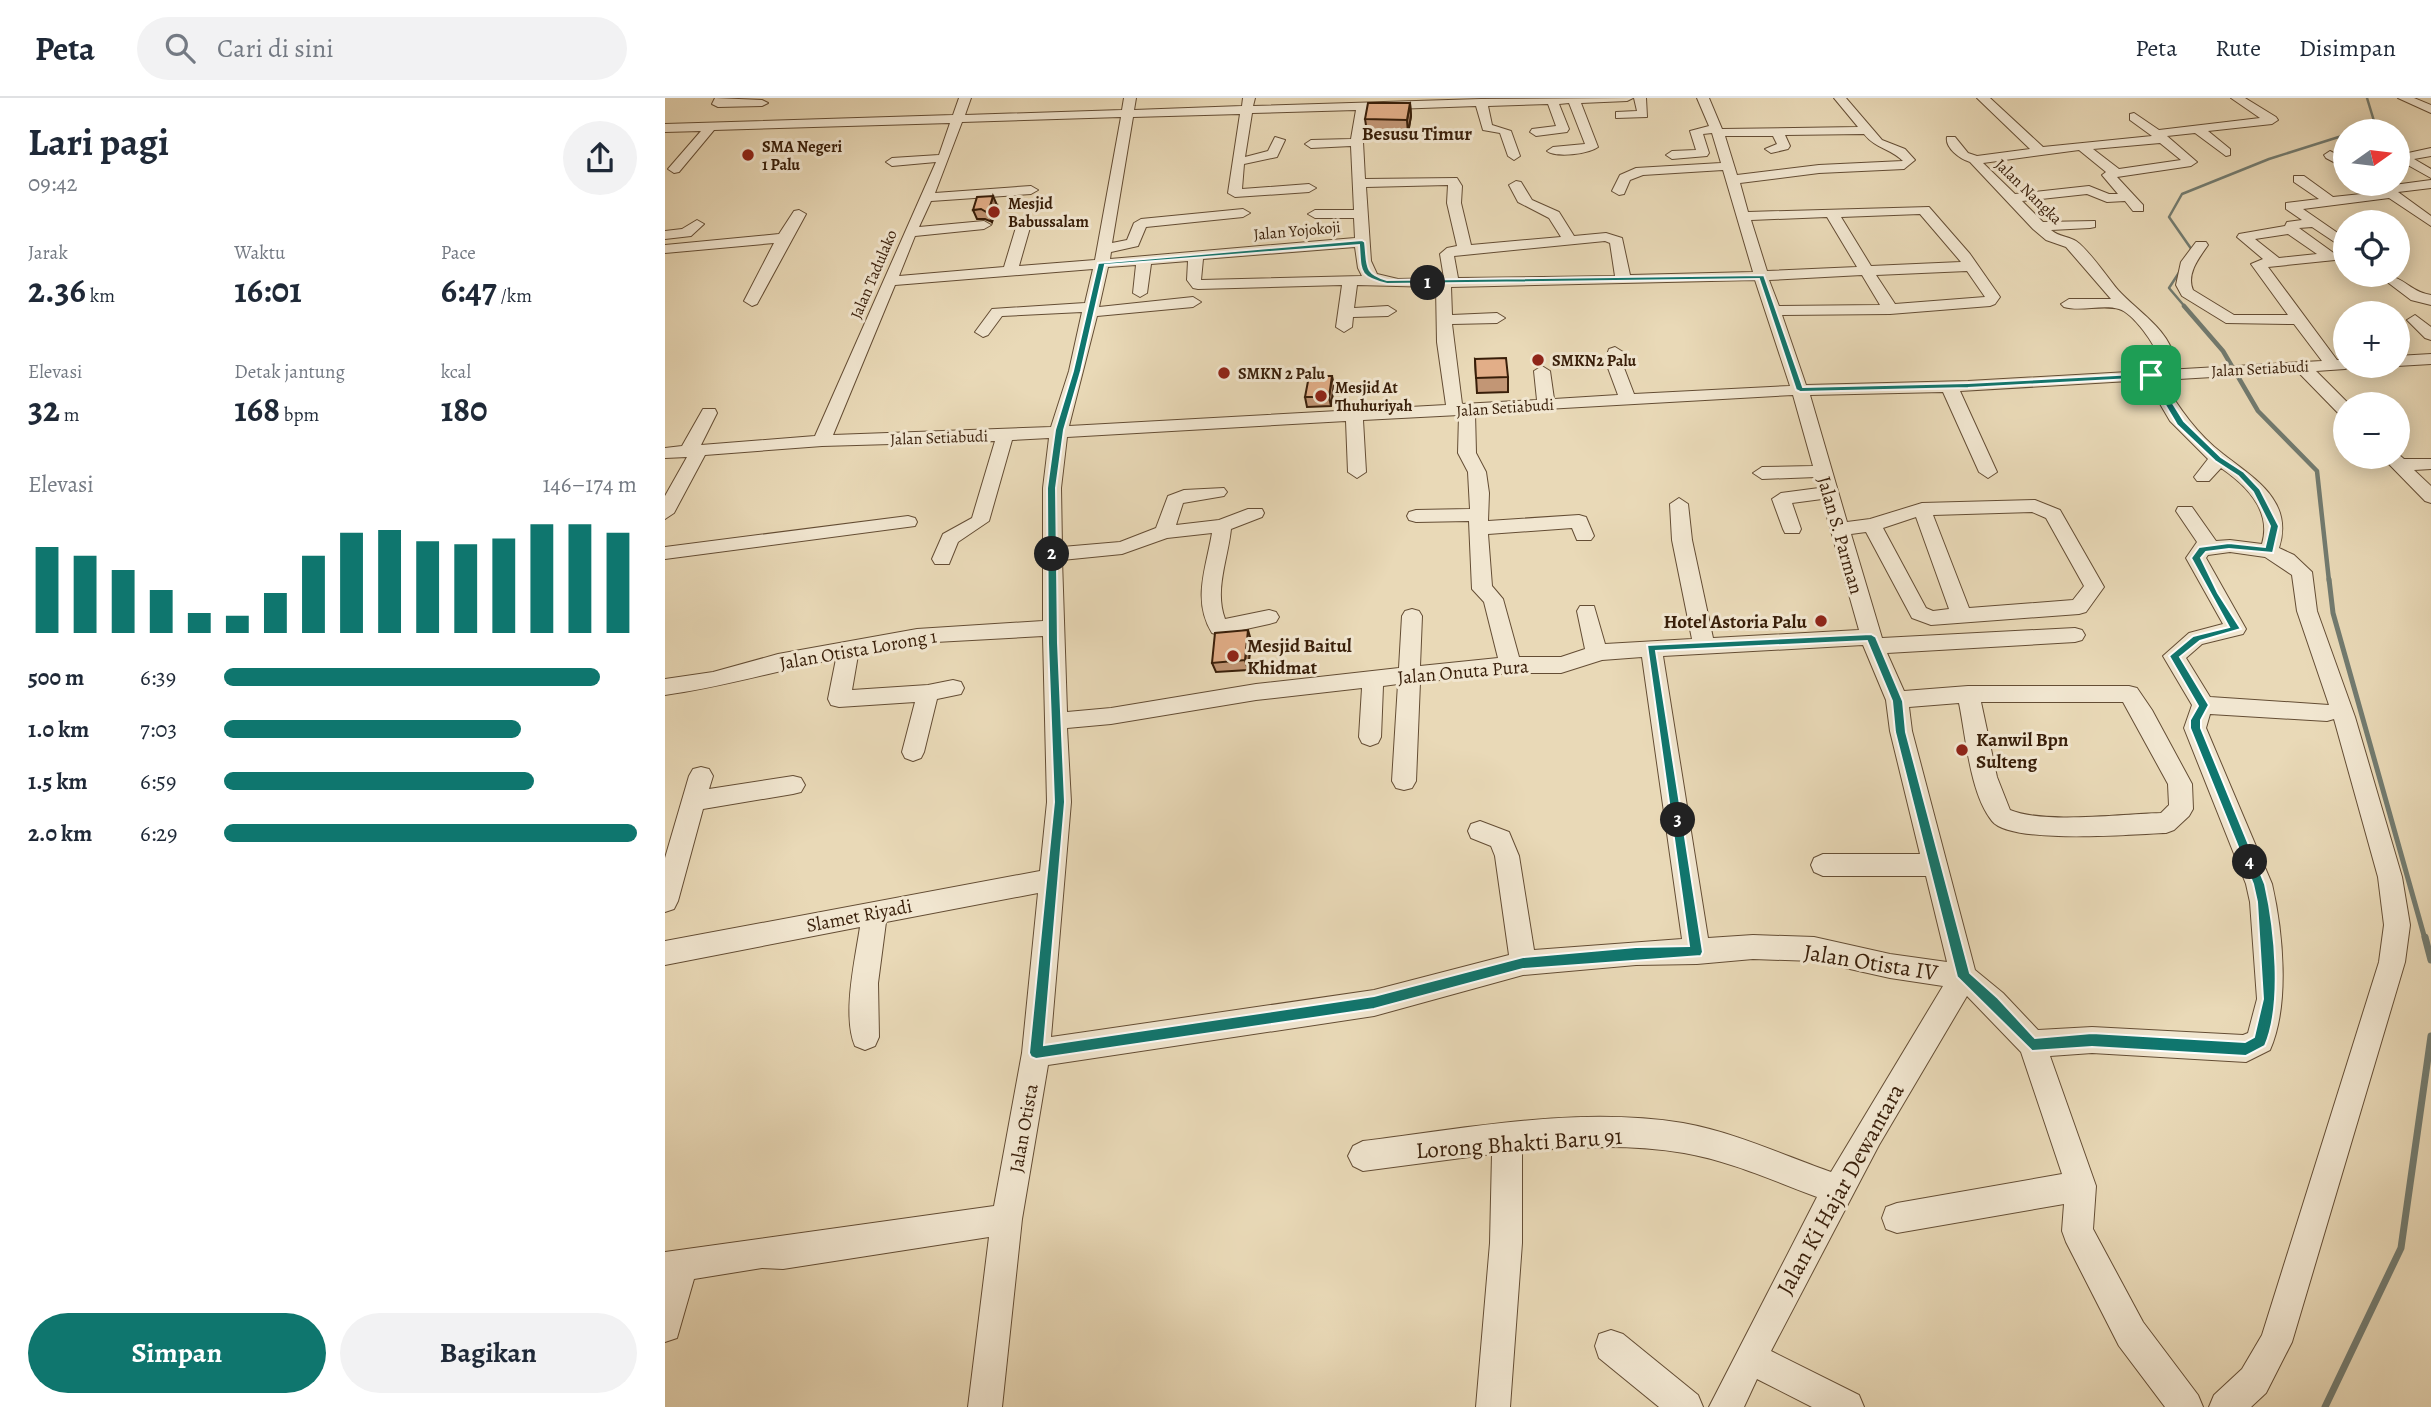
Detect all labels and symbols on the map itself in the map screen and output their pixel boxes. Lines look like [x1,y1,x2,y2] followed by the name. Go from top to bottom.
[2333,119,2410,196] north arrow
[1362,121,1472,147] district label: Besusu Timur
[762,136,842,176] place label: SMA Negeri 1 Palu
[740,147,756,163] marker: SMA Negeri 1 Palu
[1990,154,2067,230] street label: Jalan Nangka
[1008,193,1089,233] place label: Mesjid Babussalam
[986,204,1002,220] marker: Mesjid Babussalam
[1253,216,1342,246] street label: Jalan Yojokoji
[845,226,903,322] street label: Jalan Tadulako
[1411,266,1445,300] pin: 1
[2121,345,2181,405] pin
[1552,350,1637,372] place label: SMKN2 Palu
[1530,352,1546,368] marker: SMKN2 Palu
[2211,355,2310,383] street label: Jalan Setiabudi
[1238,363,1325,385] place label: SMKN 2 Palu
[1216,365,1232,381] marker: SMKN 2 Palu
[1335,377,1413,417] place label: Mesjid At Thuhuriyah
[1313,388,1329,404] marker: Mesjid At Thuhuriyah
[1455,394,1555,422] street label: Jalan Setiabudi
[890,425,988,451] street label: Jalan Setiabudi
[1811,473,1869,597] street label: Jalan S. Parman
[1035,536,1069,572] pin: 2
[1663,609,1808,635] place label: Hotel Astoria Palu
[1813,613,1829,629] marker: Hotel Astoria Palu
[777,623,939,677] street label: Jalan Otista Lorong 1
[1247,633,1352,681] place label: Mesjid Baitul Khidmat
[1225,648,1241,664] marker: Mesjid Baitul Khidmat
[1396,653,1530,691] street label: Jalan Onuta Pura
[1976,727,2069,775] place label: Kanwil Bpn Sulteng
[1954,742,1970,758] marker: Kanwil Bpn Sulteng
[1661,802,1695,838] pin: 3
[2233,844,2267,880] pin: 4
[804,893,914,939] street label: Slamet Riyadi
[1802,937,1941,989] street label: Jalan Otista IV
[1769,1078,1912,1300] street label: Jalan Ki Hajar Dewantara
[1003,1082,1045,1175] street label: Jalan Otista
[1415,1121,1624,1166] street label: Lorong Bhakti Baru 91

